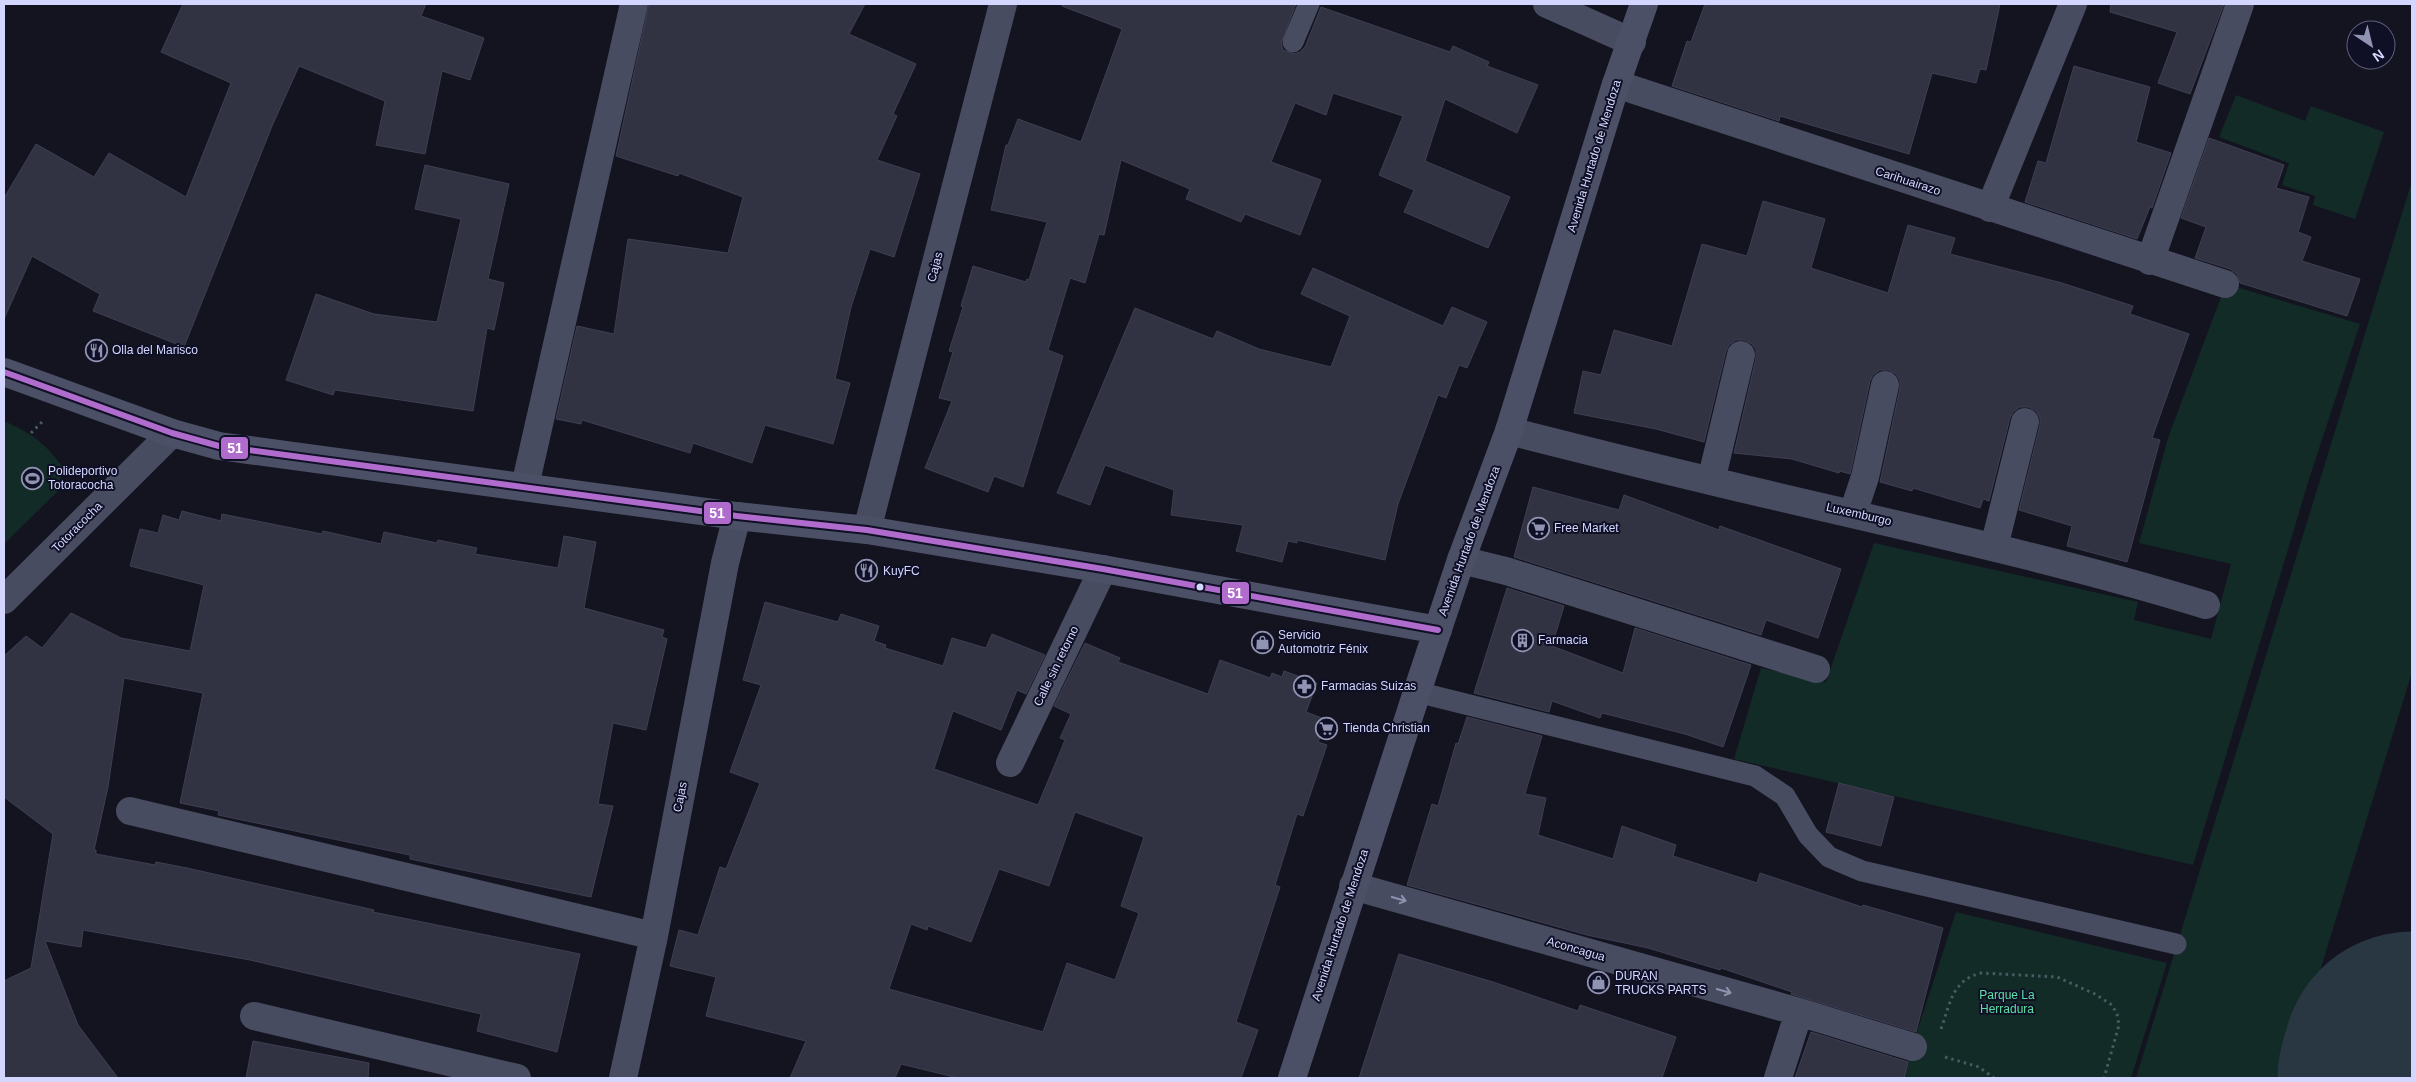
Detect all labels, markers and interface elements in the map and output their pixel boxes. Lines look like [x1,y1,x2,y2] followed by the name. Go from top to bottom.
[2346,20,2396,70] north arrow
[2370,46,2387,65] text: N
[1564,78,1624,234] street label: Avenida Hurtado de Mendoza
[1873,164,1943,198] street label: Carihuairazo
[924,250,946,284] street label: Cajas
[84,338,108,362] restaurant icon: Olla del Marisco
[112,343,198,357] place label: Olla del Marisco
[220,436,249,460] line badge: 51
[227,440,243,456] text: 51
[48,464,118,492] place label: Polideportivo Totoracocha
[1435,464,1503,618] street label: Avenida Hurtado de Mendoza
[20,466,44,490] sports icon: Polideportivo Totoracocha
[49,499,105,555] street label: Totoracocha
[1825,500,1893,528] street label: Luxemburgo
[703,501,732,525] line badge: 51
[709,505,725,521] text: 51
[1526,516,1550,540] supermarket icon: Free Market
[1554,521,1619,535] place label: Free Market
[855,559,879,583] restaurant icon: KuyFC
[883,564,920,578] place label: KuyFC
[1221,581,1250,605] line badge: 51
[1195,582,1205,592] unlabelled marker
[1227,585,1243,601] text: 51
[1031,623,1082,708] street label: Calle sin retorno
[1278,628,1368,656] place label: Servicio Automotriz Fénix
[1510,628,1534,652] building icon: Farmacia
[1250,630,1274,654] shop icon: Servicio Automotriz Fénix
[1538,633,1588,647] place label: Farmacia
[1293,674,1317,698] pharmacy icon: Farmacias Suizas
[1321,679,1416,693] place label: Farmacias Suizas
[1315,716,1339,740] supermarket icon: Tienda Christian
[1343,721,1430,735] place label: Tienda Christian
[670,781,690,813] street label: Cajas
[1309,847,1371,1003] street label: Avenida Hurtado de Mendoza
[1391,895,1407,904] one-way arrow
[1545,934,1607,964] street label: Aconcagua
[1615,969,1707,997] place label: DURAN TRUCKS PARTS
[1587,971,1611,995] shop icon: DURAN TRUCKS PARTS
[1716,987,1732,997] one-way arrow
[1979,988,2035,1016] park label: Parque La Herradura

